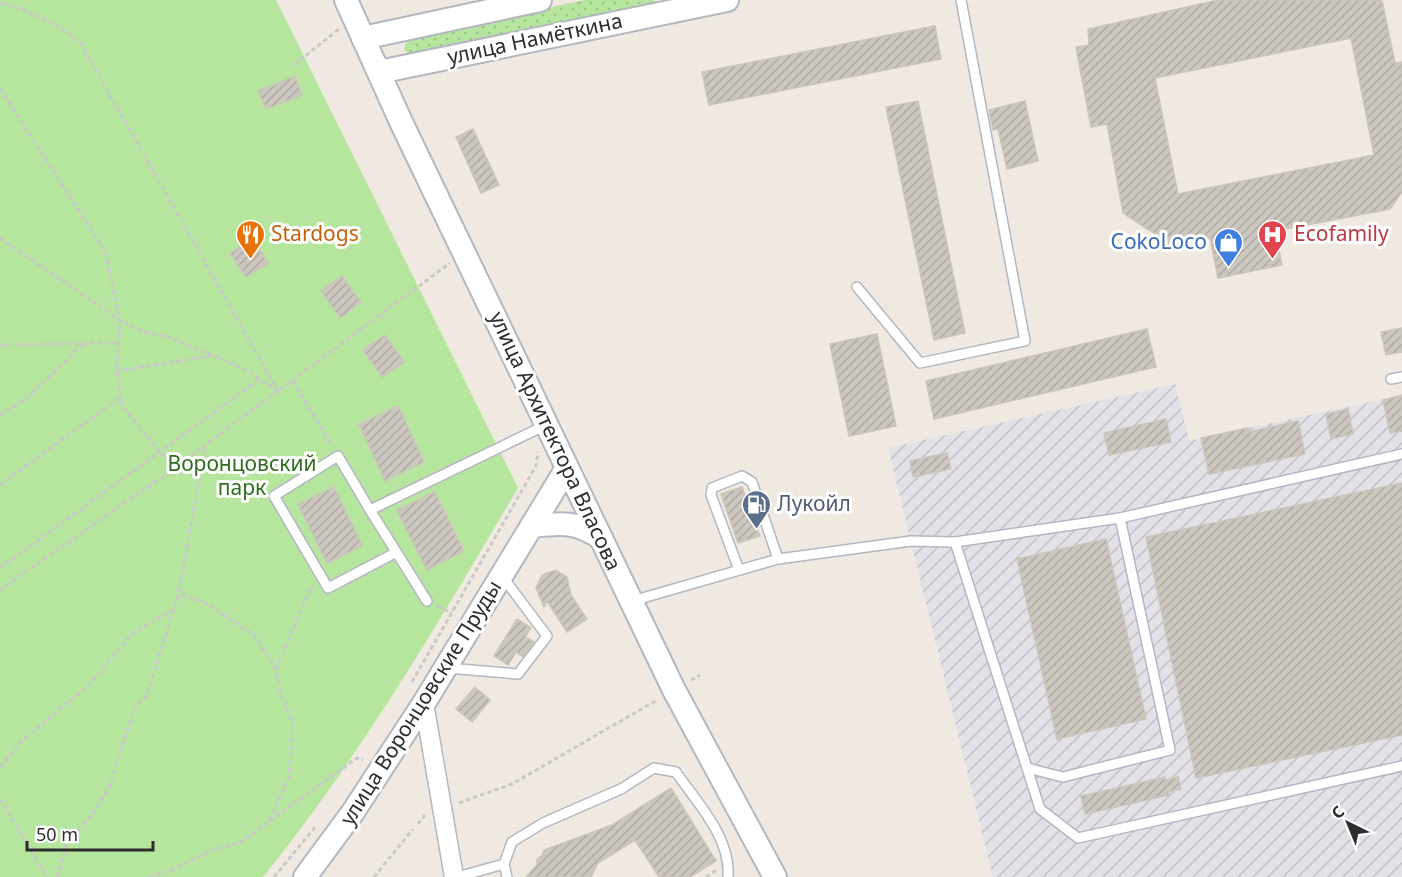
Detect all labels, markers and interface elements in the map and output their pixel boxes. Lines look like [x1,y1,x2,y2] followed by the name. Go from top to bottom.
[445,6,625,70] street label: улица Намёткина
[234,218,266,260] restaurant icon: Stardogs
[1257,218,1289,260] hospital icon: Ecofamily
[271,219,359,247] place label: Stardogs
[1294,219,1389,247] place label: Ecofamily
[1212,226,1244,268] shop icon: CokoLoco
[1111,227,1207,255] place label: CokoLoco
[484,307,628,575] street label: улица Архитектора Власова
[167,449,317,501] park label: Воронцовский парк
[740,488,772,530] fuel station icon: Лукойл
[777,489,851,517] place label: Лукойл
[333,575,507,830] street label: улица Воронцовские Пруды
[1318,793,1378,853] north arrow
[1326,800,1349,824] text: С
[27,814,153,852] scale bar
[36,822,78,846] text: 50 m

